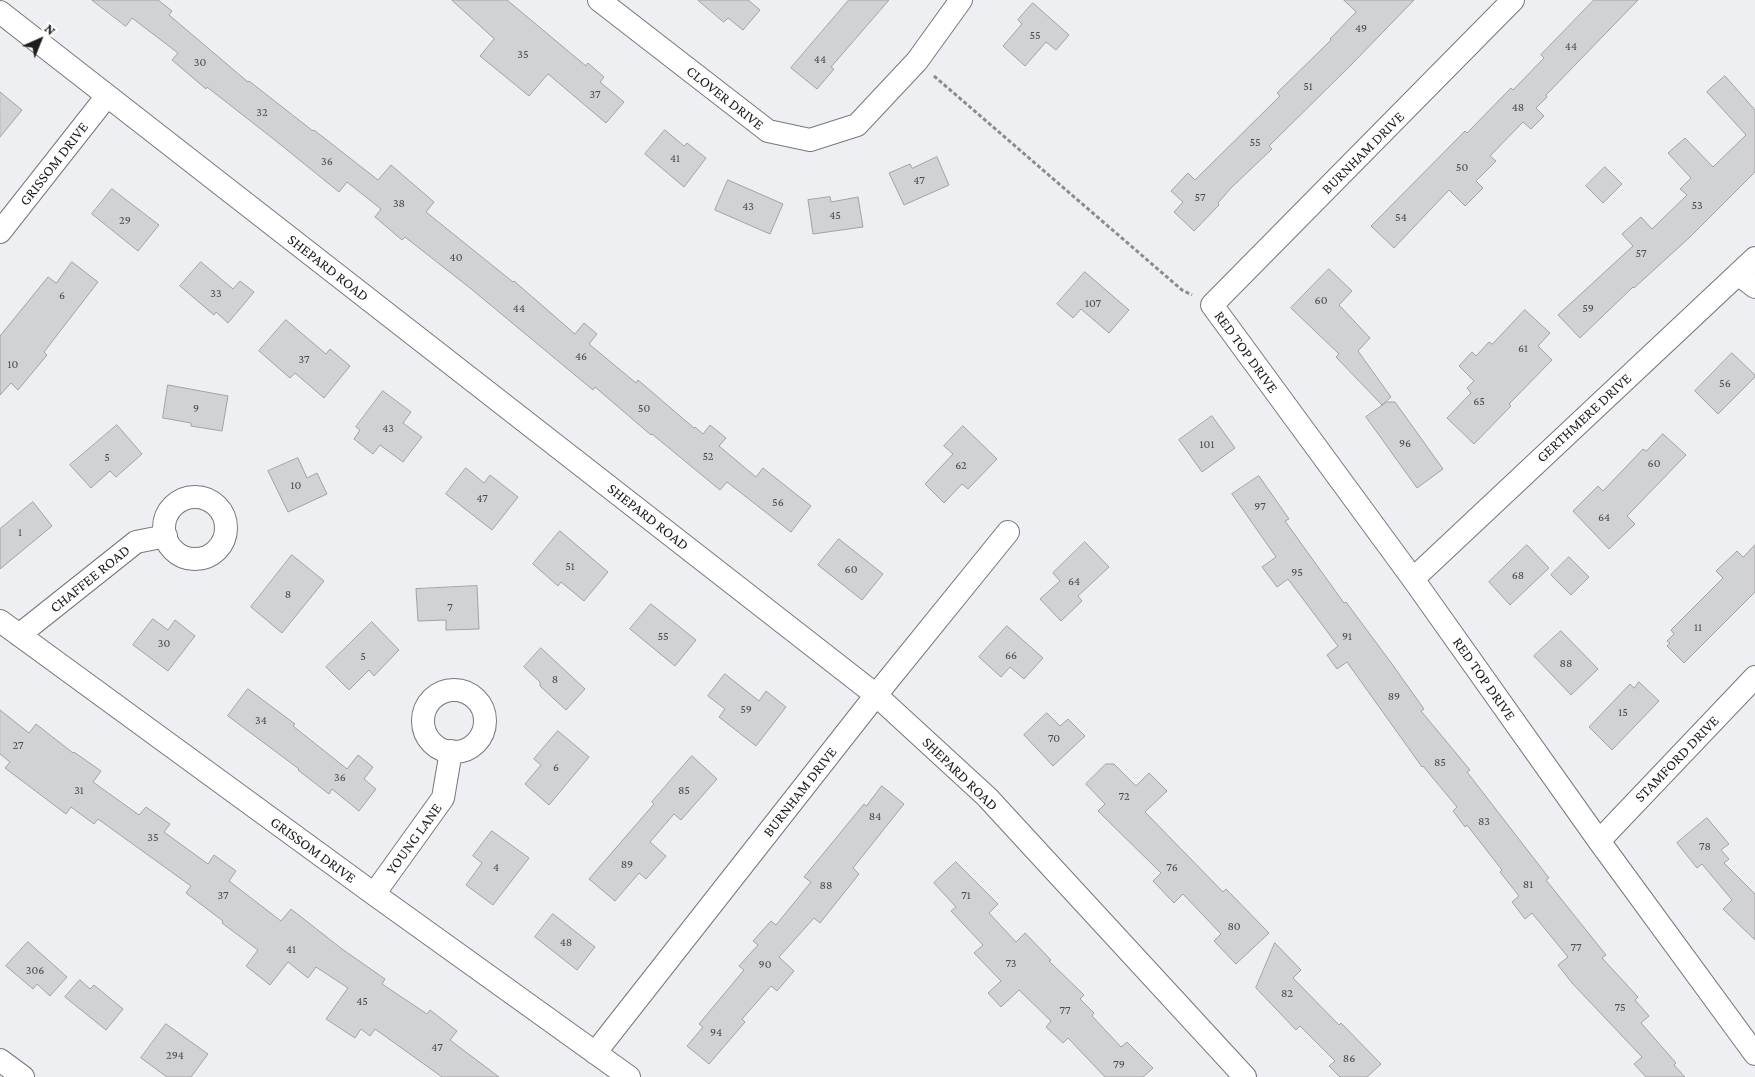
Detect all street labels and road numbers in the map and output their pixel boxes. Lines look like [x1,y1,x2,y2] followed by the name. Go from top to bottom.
[683,62,767,134] street label: CLOVER DRIVE
[1318,108,1408,198] street label: BURNHAM DRIVE
[16,119,92,209] street label: GRISSOM DRIVE
[284,231,372,305] street label: SHEPARD ROAD
[1210,307,1282,397] street label: RED TOP DRIVE
[1533,369,1635,467] street label: GERTHMERE DRIVE
[604,480,692,554] street label: SHEPARD ROAD
[46,541,134,617] street label: CHAFFEE ROAD
[1449,634,1519,724] street label: RED TOP DRIVE
[1631,712,1723,806] street label: STAMFORD DRIVE
[918,733,1002,815] street label: SHEPARD ROAD
[759,743,841,841] street label: BURNHAM DRIVE
[382,800,446,878] street label: YOUNG LANE
[267,813,359,887] street label: GRISSOM DRIVE

